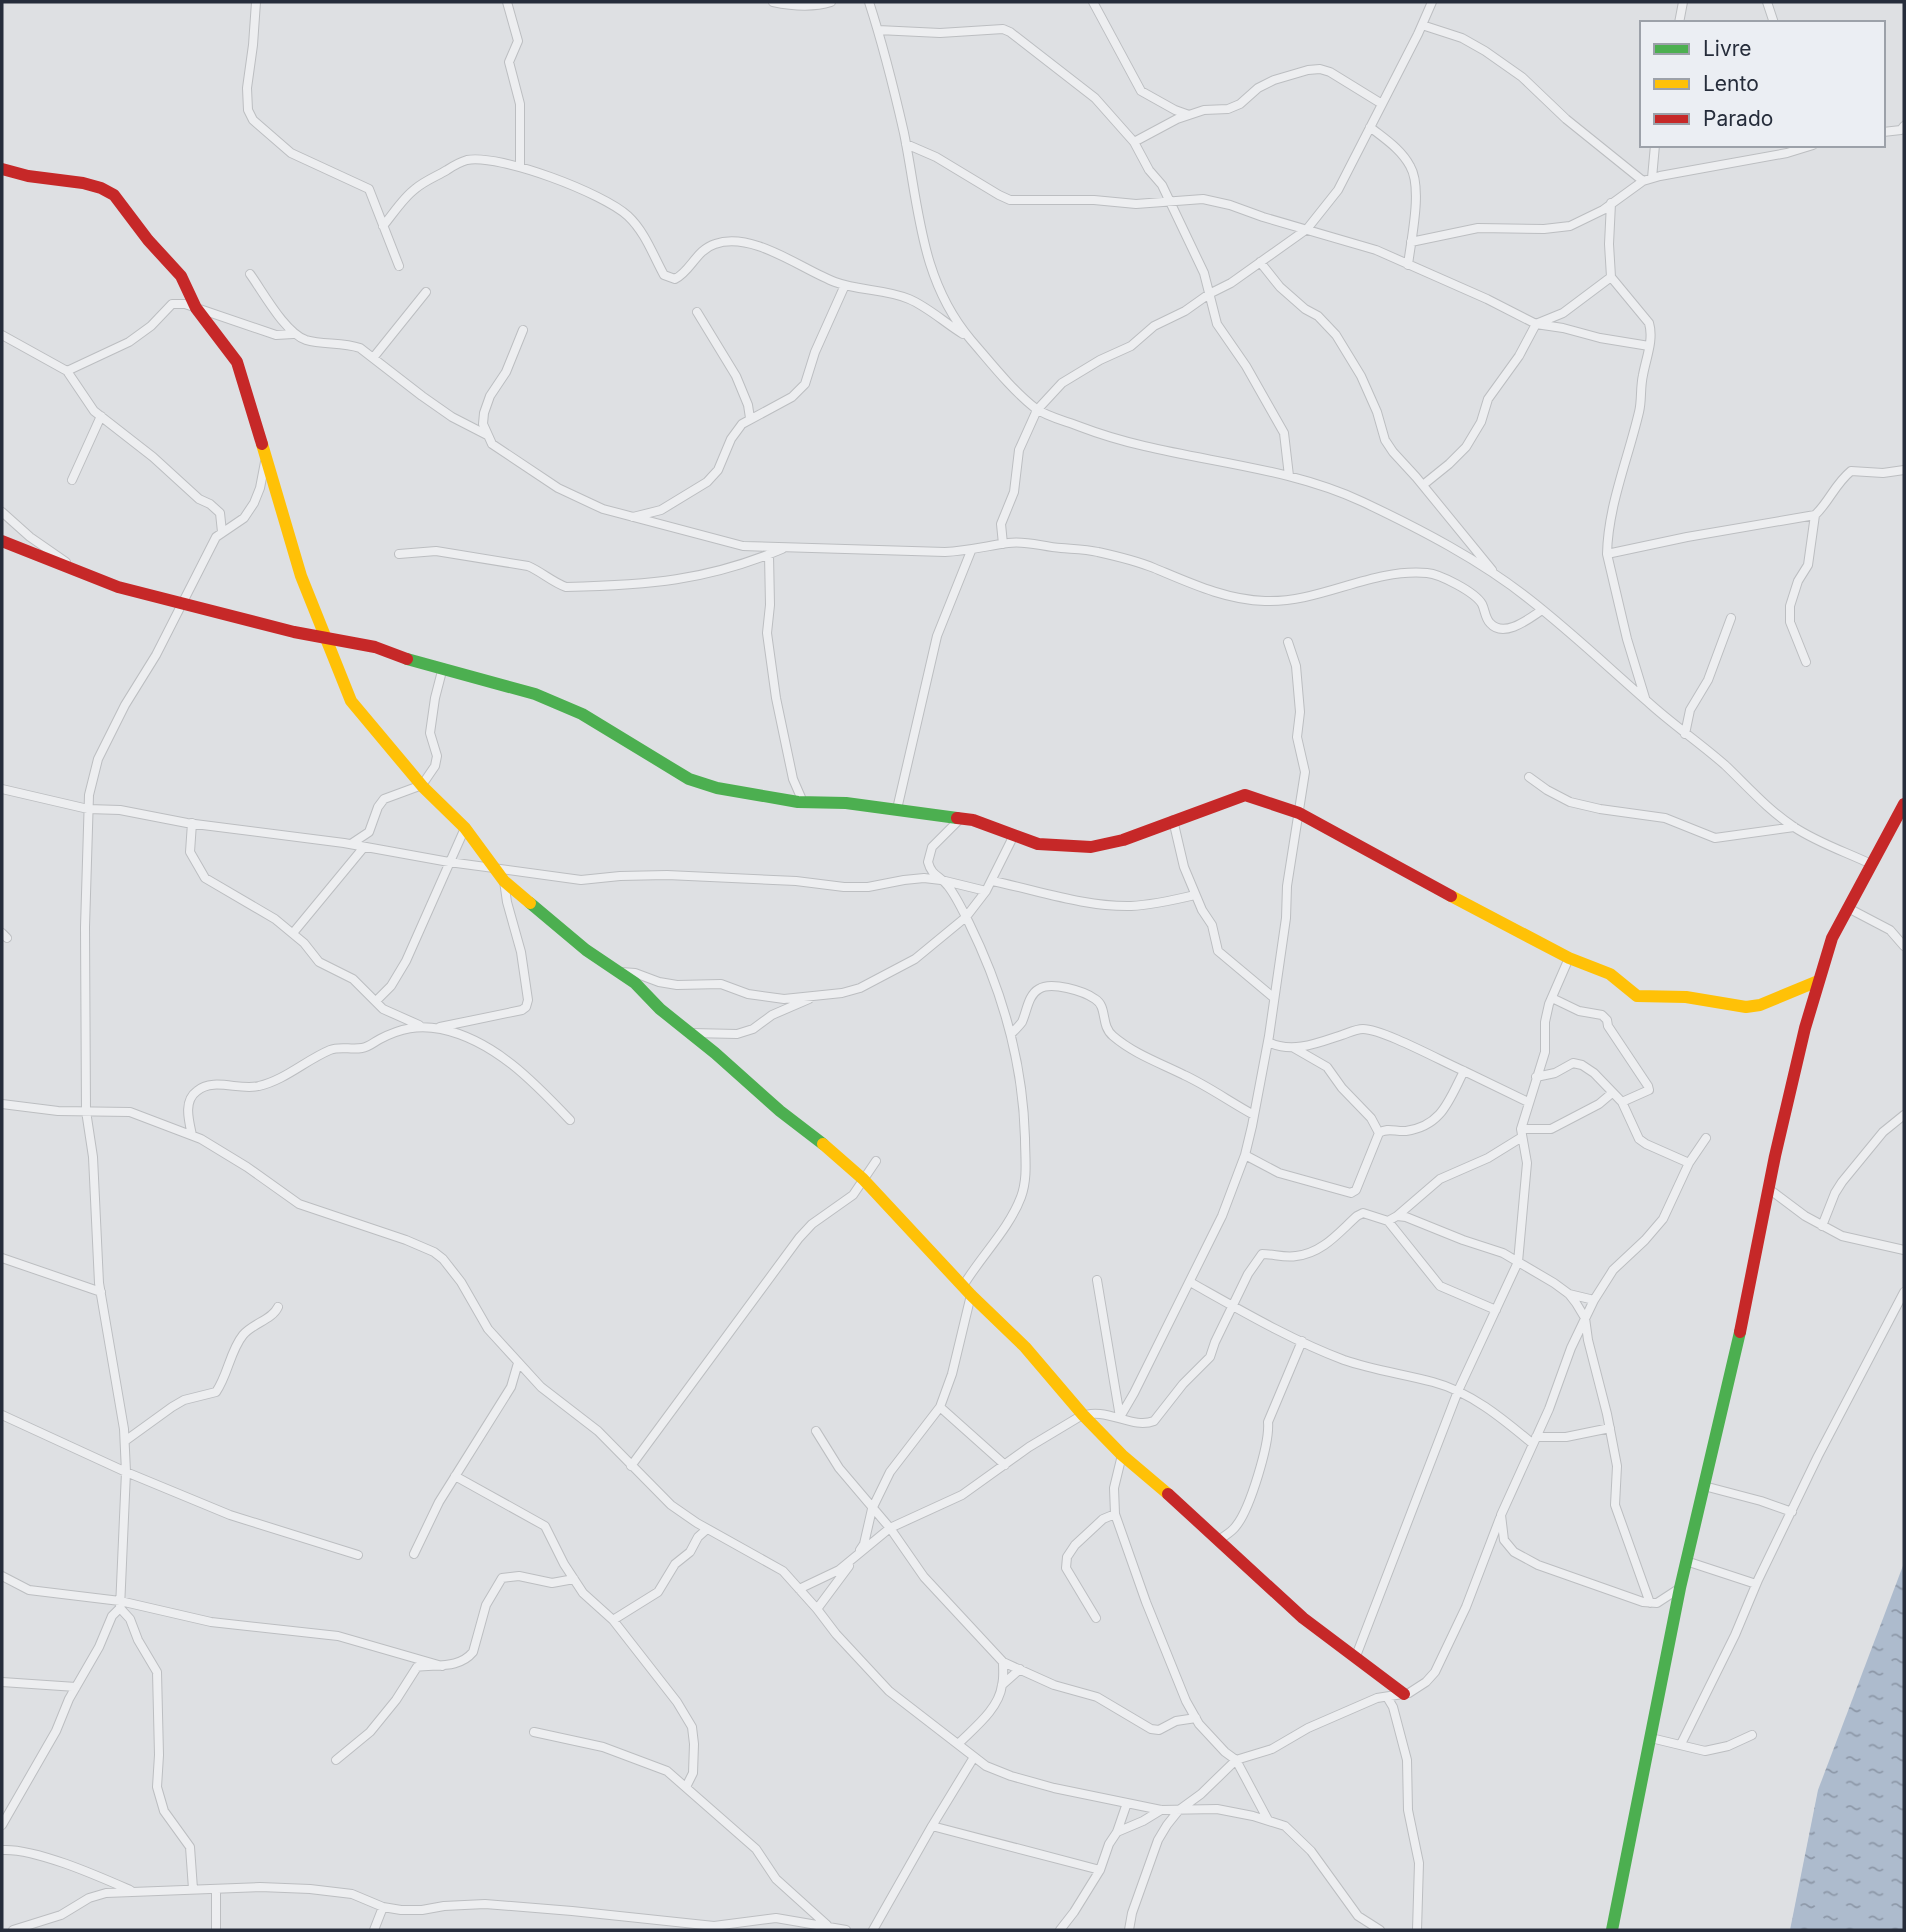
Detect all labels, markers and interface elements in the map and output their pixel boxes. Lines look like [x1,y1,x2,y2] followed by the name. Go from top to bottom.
[1640,21,1885,147] legend
[1703,36,1752,61] text: Livre
[1703,71,1759,96] text: Lento
[1703,106,1773,131] text: Parado

